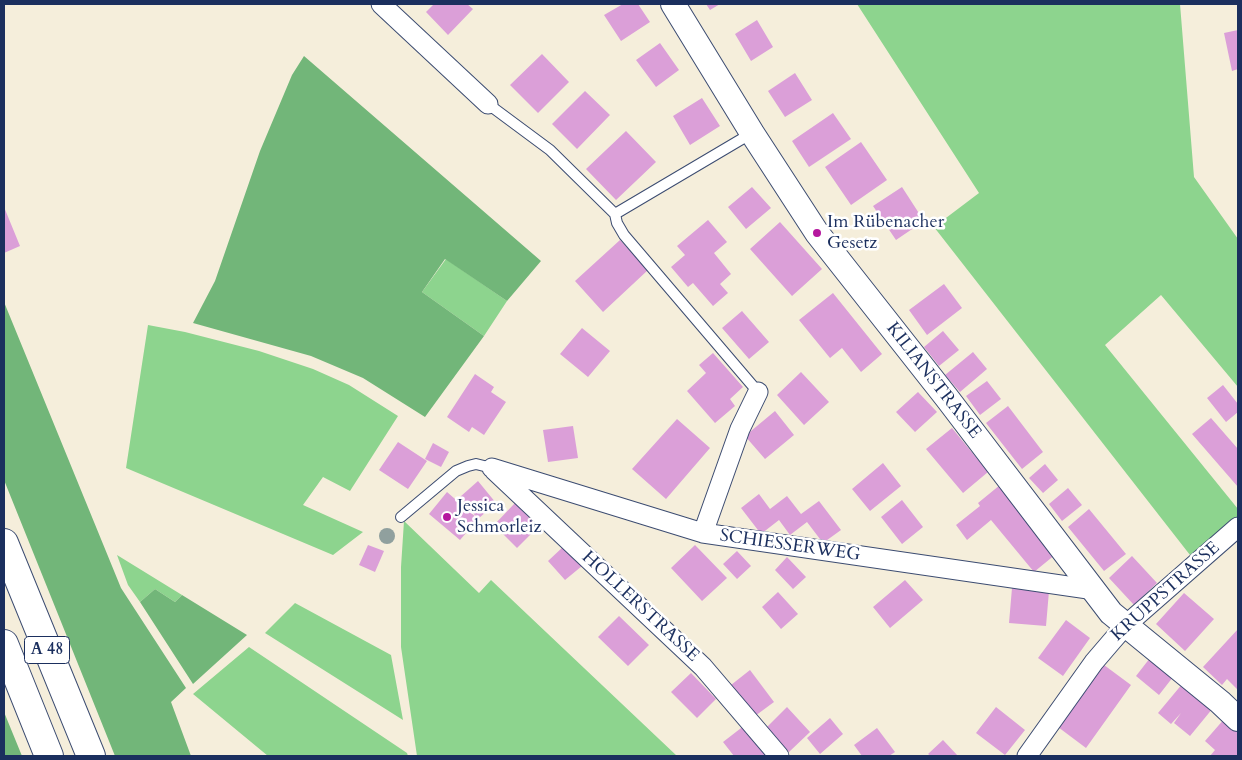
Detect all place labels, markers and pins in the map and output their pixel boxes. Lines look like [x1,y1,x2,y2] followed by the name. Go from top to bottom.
[827,212,944,254] place label: Im Rübenacher Gesetz
[811,227,823,239] marker: Im Rübenacher Gesetz
[457,496,541,538] place label: Jessica Schmorleiz
[441,511,453,523] marker: Jessica Schmorleiz

